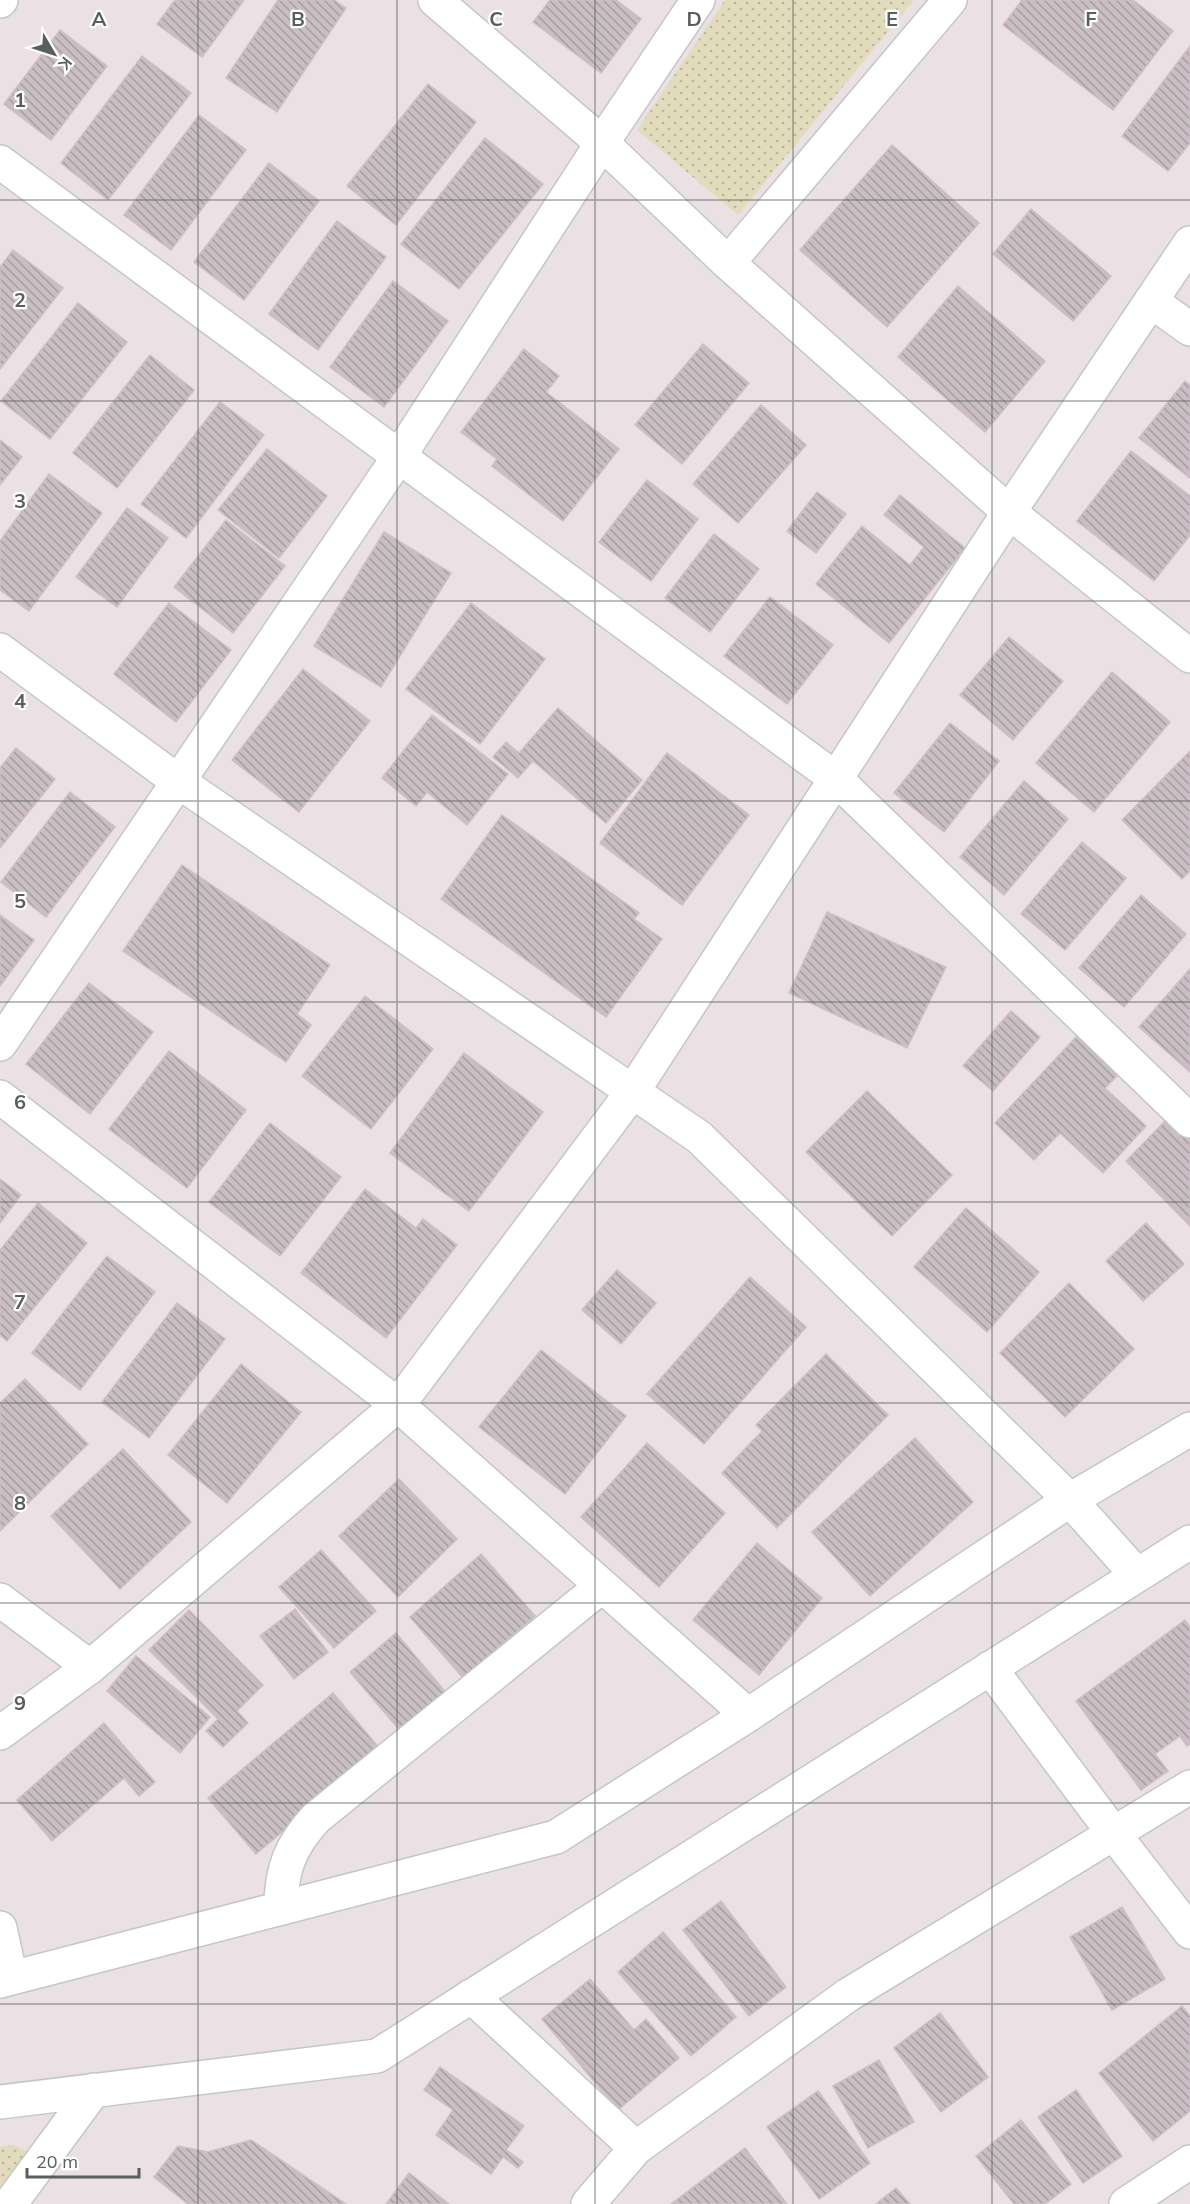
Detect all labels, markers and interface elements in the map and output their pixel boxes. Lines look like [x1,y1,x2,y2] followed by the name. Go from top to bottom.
[92,6,107,31] text: A
[291,6,305,31] text: B
[489,6,503,31] text: C
[686,6,702,31] text: D
[886,6,898,31] text: E
[1085,6,1097,31] text: F
[24,24,84,84] north arrow
[54,53,77,75] text: K
[14,87,26,112] text: 1
[14,287,26,312] text: 2
[14,488,26,513] text: 3
[14,688,26,713] text: 4
[14,888,26,913] text: 5
[14,1089,26,1114] text: 6
[14,1289,26,1314] text: 7
[14,1490,26,1515] text: 8
[14,1690,26,1715] text: 9
[27,2141,140,2179] scale bar
[36,2150,78,2173] text: 20 m

